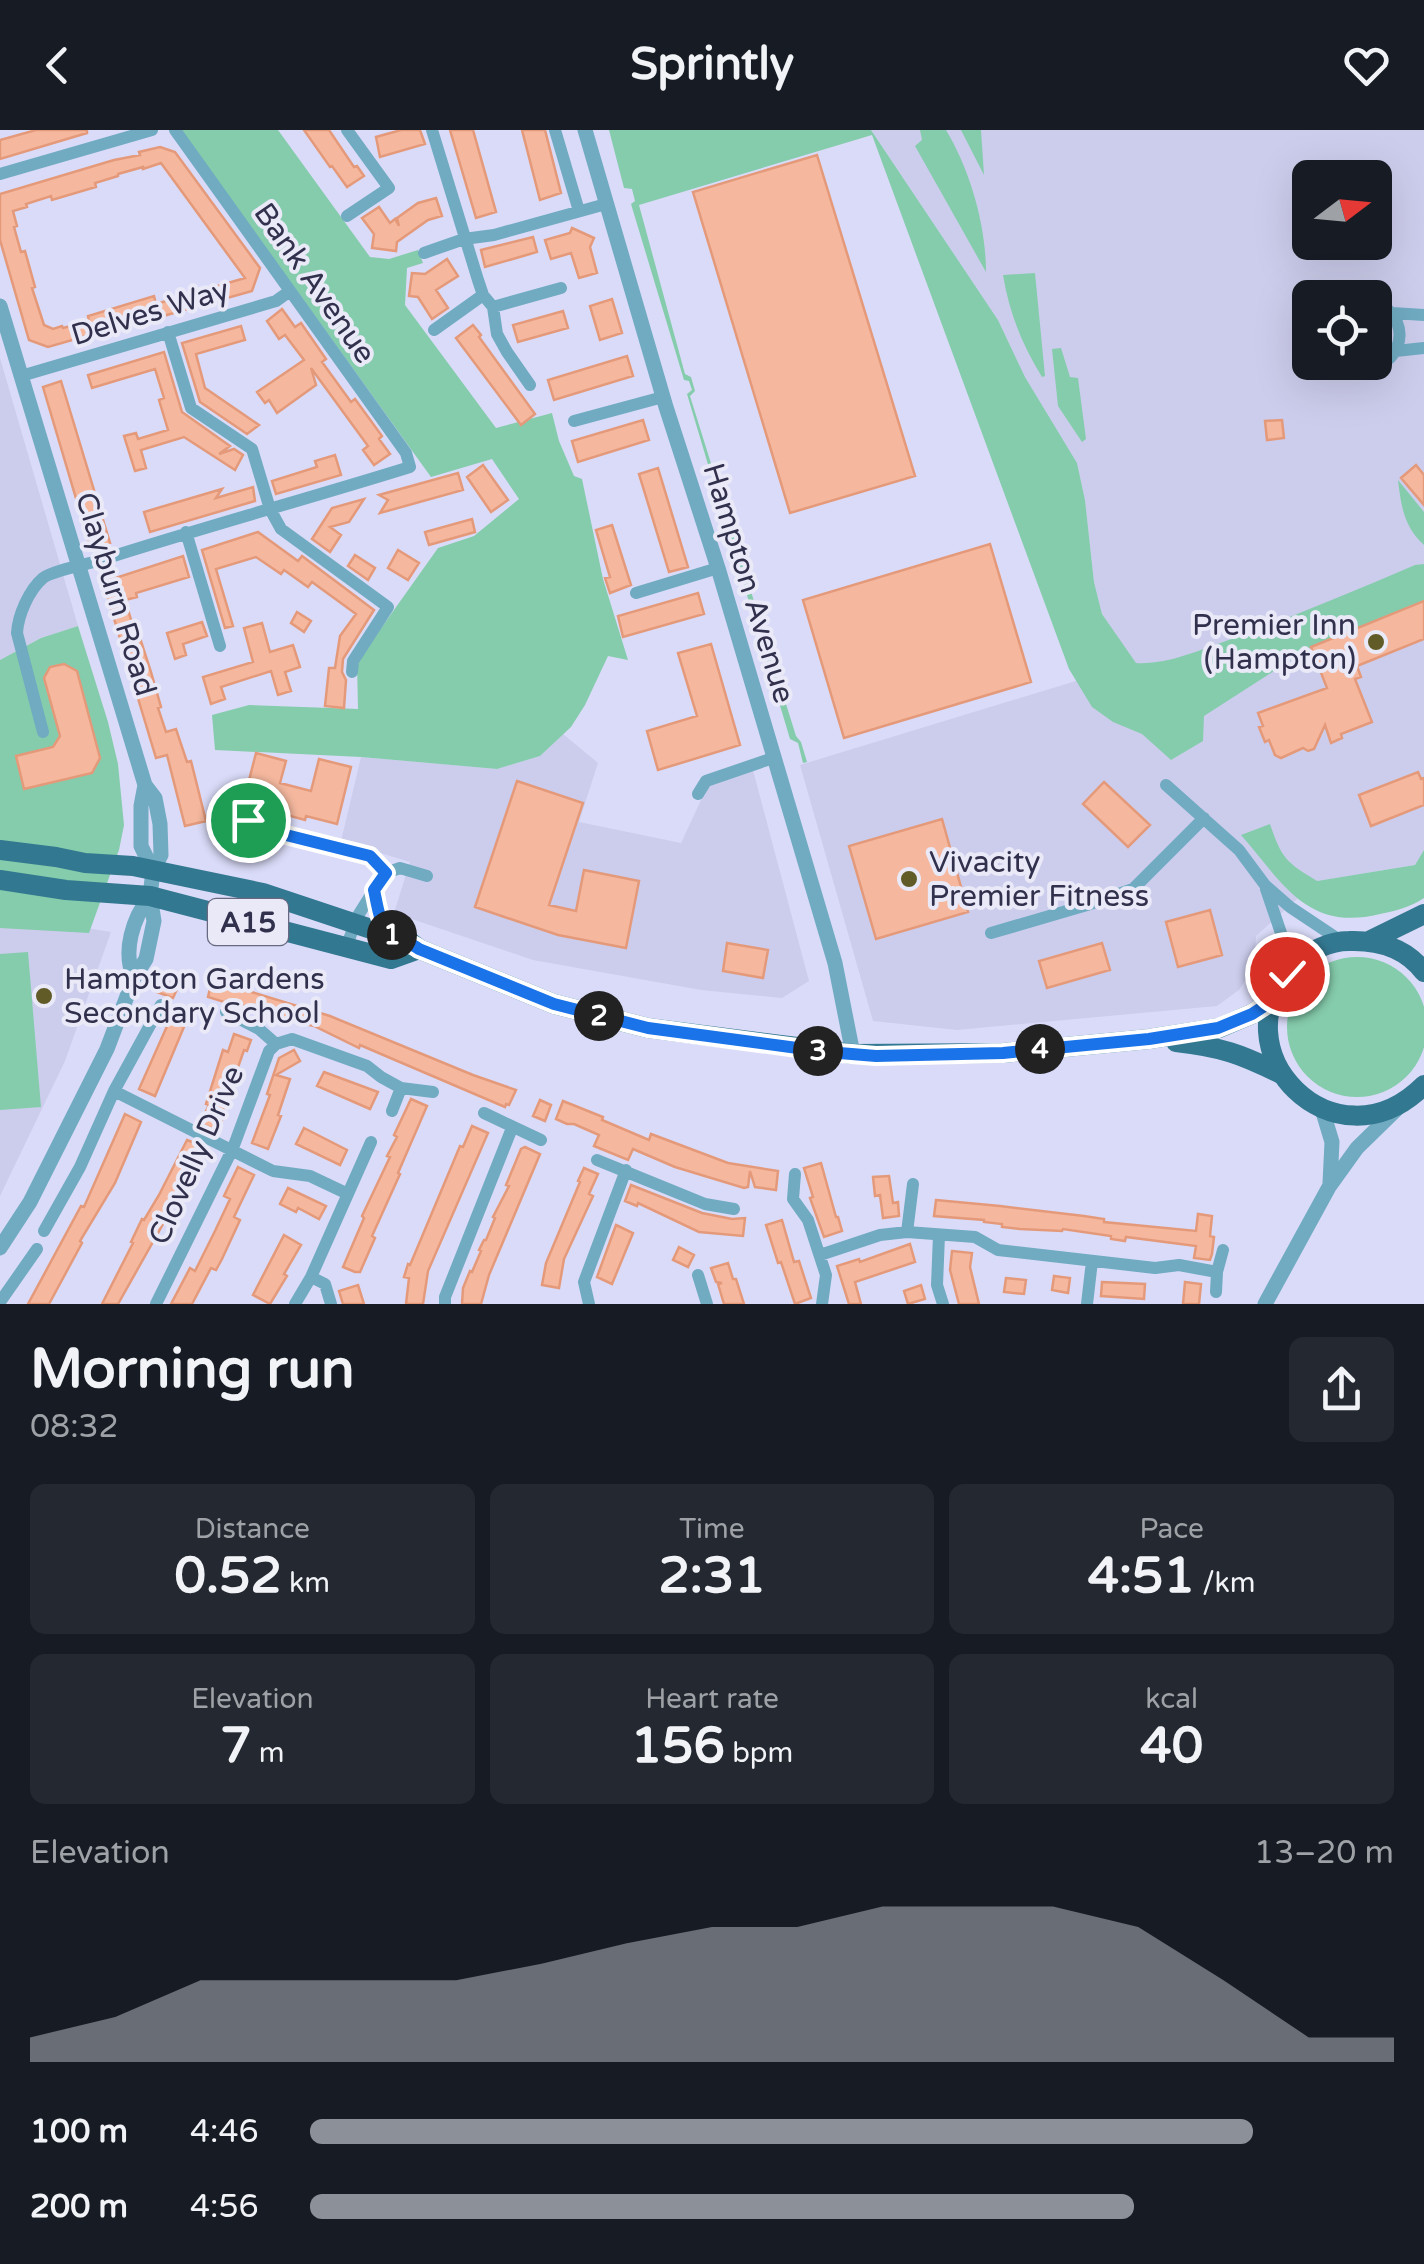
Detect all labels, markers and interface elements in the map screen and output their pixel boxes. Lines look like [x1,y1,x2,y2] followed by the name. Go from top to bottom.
[30,38,85,93] icon: back
[630,38,794,92] text: Sprintly
[1339,38,1394,93] icon: heart
[1292,160,1392,260] north arrow
[1292,160,1392,380] map controls
[246,196,384,371] street label: Bank Avenue
[67,271,234,354] street label: Delves Way
[1292,280,1392,380] button: locate
[694,459,803,708] street label: Hampton Avenue
[67,488,164,701] street label: Clayburn Road
[1192,607,1356,678] place label: Premier Inn (Hampton)
[1365,631,1387,653] marker: Premier Inn (Hampton)
[206,778,291,863] pin
[221,793,276,848] icon: arrive
[929,844,1149,915] place label: Vivacity Premier Fitness
[898,868,920,890] marker: Vivacity Premier Fitness
[208,899,288,945] road number: A15
[367,910,417,960] pin: 1
[383,918,401,952] text: 1
[1245,932,1330,1017] pin
[1260,947,1315,1002] icon: check
[64,961,325,1032] place label: Hampton Gardens Secondary School
[33,985,55,1007] marker: Hampton Gardens Secondary School
[574,991,624,1041] pin: 2
[590,999,608,1033] text: 2
[1015,1024,1065,1074] pin: 4
[793,1026,843,1076] pin: 3
[1031,1032,1049,1066] text: 4
[809,1034,827,1068] text: 3
[141,1060,252,1250] street label: Clovelly Drive
[30,1337,355,1403] text: Morning run
[1289,1337,1394,1442] button: share
[30,1408,119,1446] text: 08:32
[195,1512,310,1546] text: Distance
[679,1512,745,1546] text: Time
[1139,1512,1204,1546] text: Pace
[175,1546,282,1606] text: 0.52
[658,1546,766,1606] text: 2:31
[1088,1546,1195,1606] text: 4:51
[282,1566,330,1600] text: km
[1195,1566,1256,1600] text: /km
[191,1682,314,1716] text: Elevation
[645,1682,779,1716] text: Heart rate
[1145,1682,1198,1716] text: kcal
[220,1716,252,1776] text: 7
[631,1716,725,1776] text: 156
[1140,1716,1203,1776] text: 40
[252,1736,285,1770] text: m
[725,1736,793,1770] text: bpm
[30,1834,170,1872] text: Elevation
[1254,1834,1394,1872] text: 13–20 m
[30,2113,128,2151] text: 100 m
[190,2113,259,2151] text: 4:46
[30,2188,128,2226] text: 200 m
[190,2188,259,2226] text: 4:56

